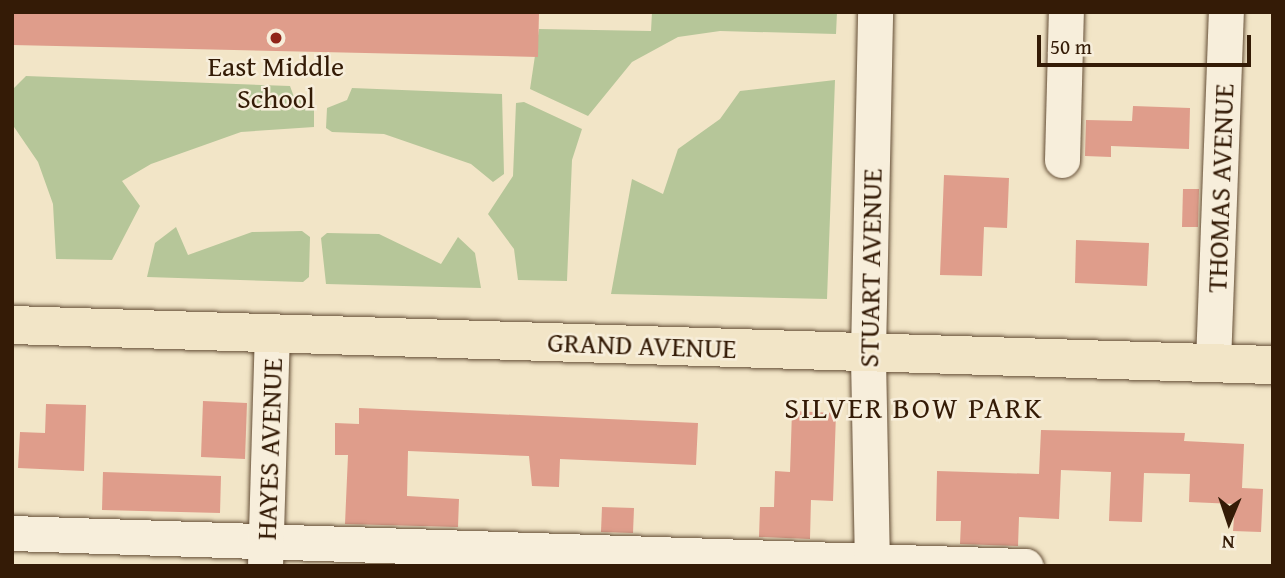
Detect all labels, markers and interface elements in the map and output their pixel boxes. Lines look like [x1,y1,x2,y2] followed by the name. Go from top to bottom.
[1040,21,1254,65] scale bar
[268,30,284,46] marker: East Middle School
[1050,31,1092,62] text: 50 m
[208,49,344,115] place label: East Middle School
[1200,83,1240,293] street label: THOMAS AVENUE
[851,168,889,368] street label: STUART AVENUE
[547,325,737,365] street label: GRAND AVENUE
[249,357,289,541] street label: HAYES AVENUE
[786,389,1042,425] district label: SILVER BOW PARK
[1194,487,1264,557] north arrow
[1221,529,1235,557] text: N

